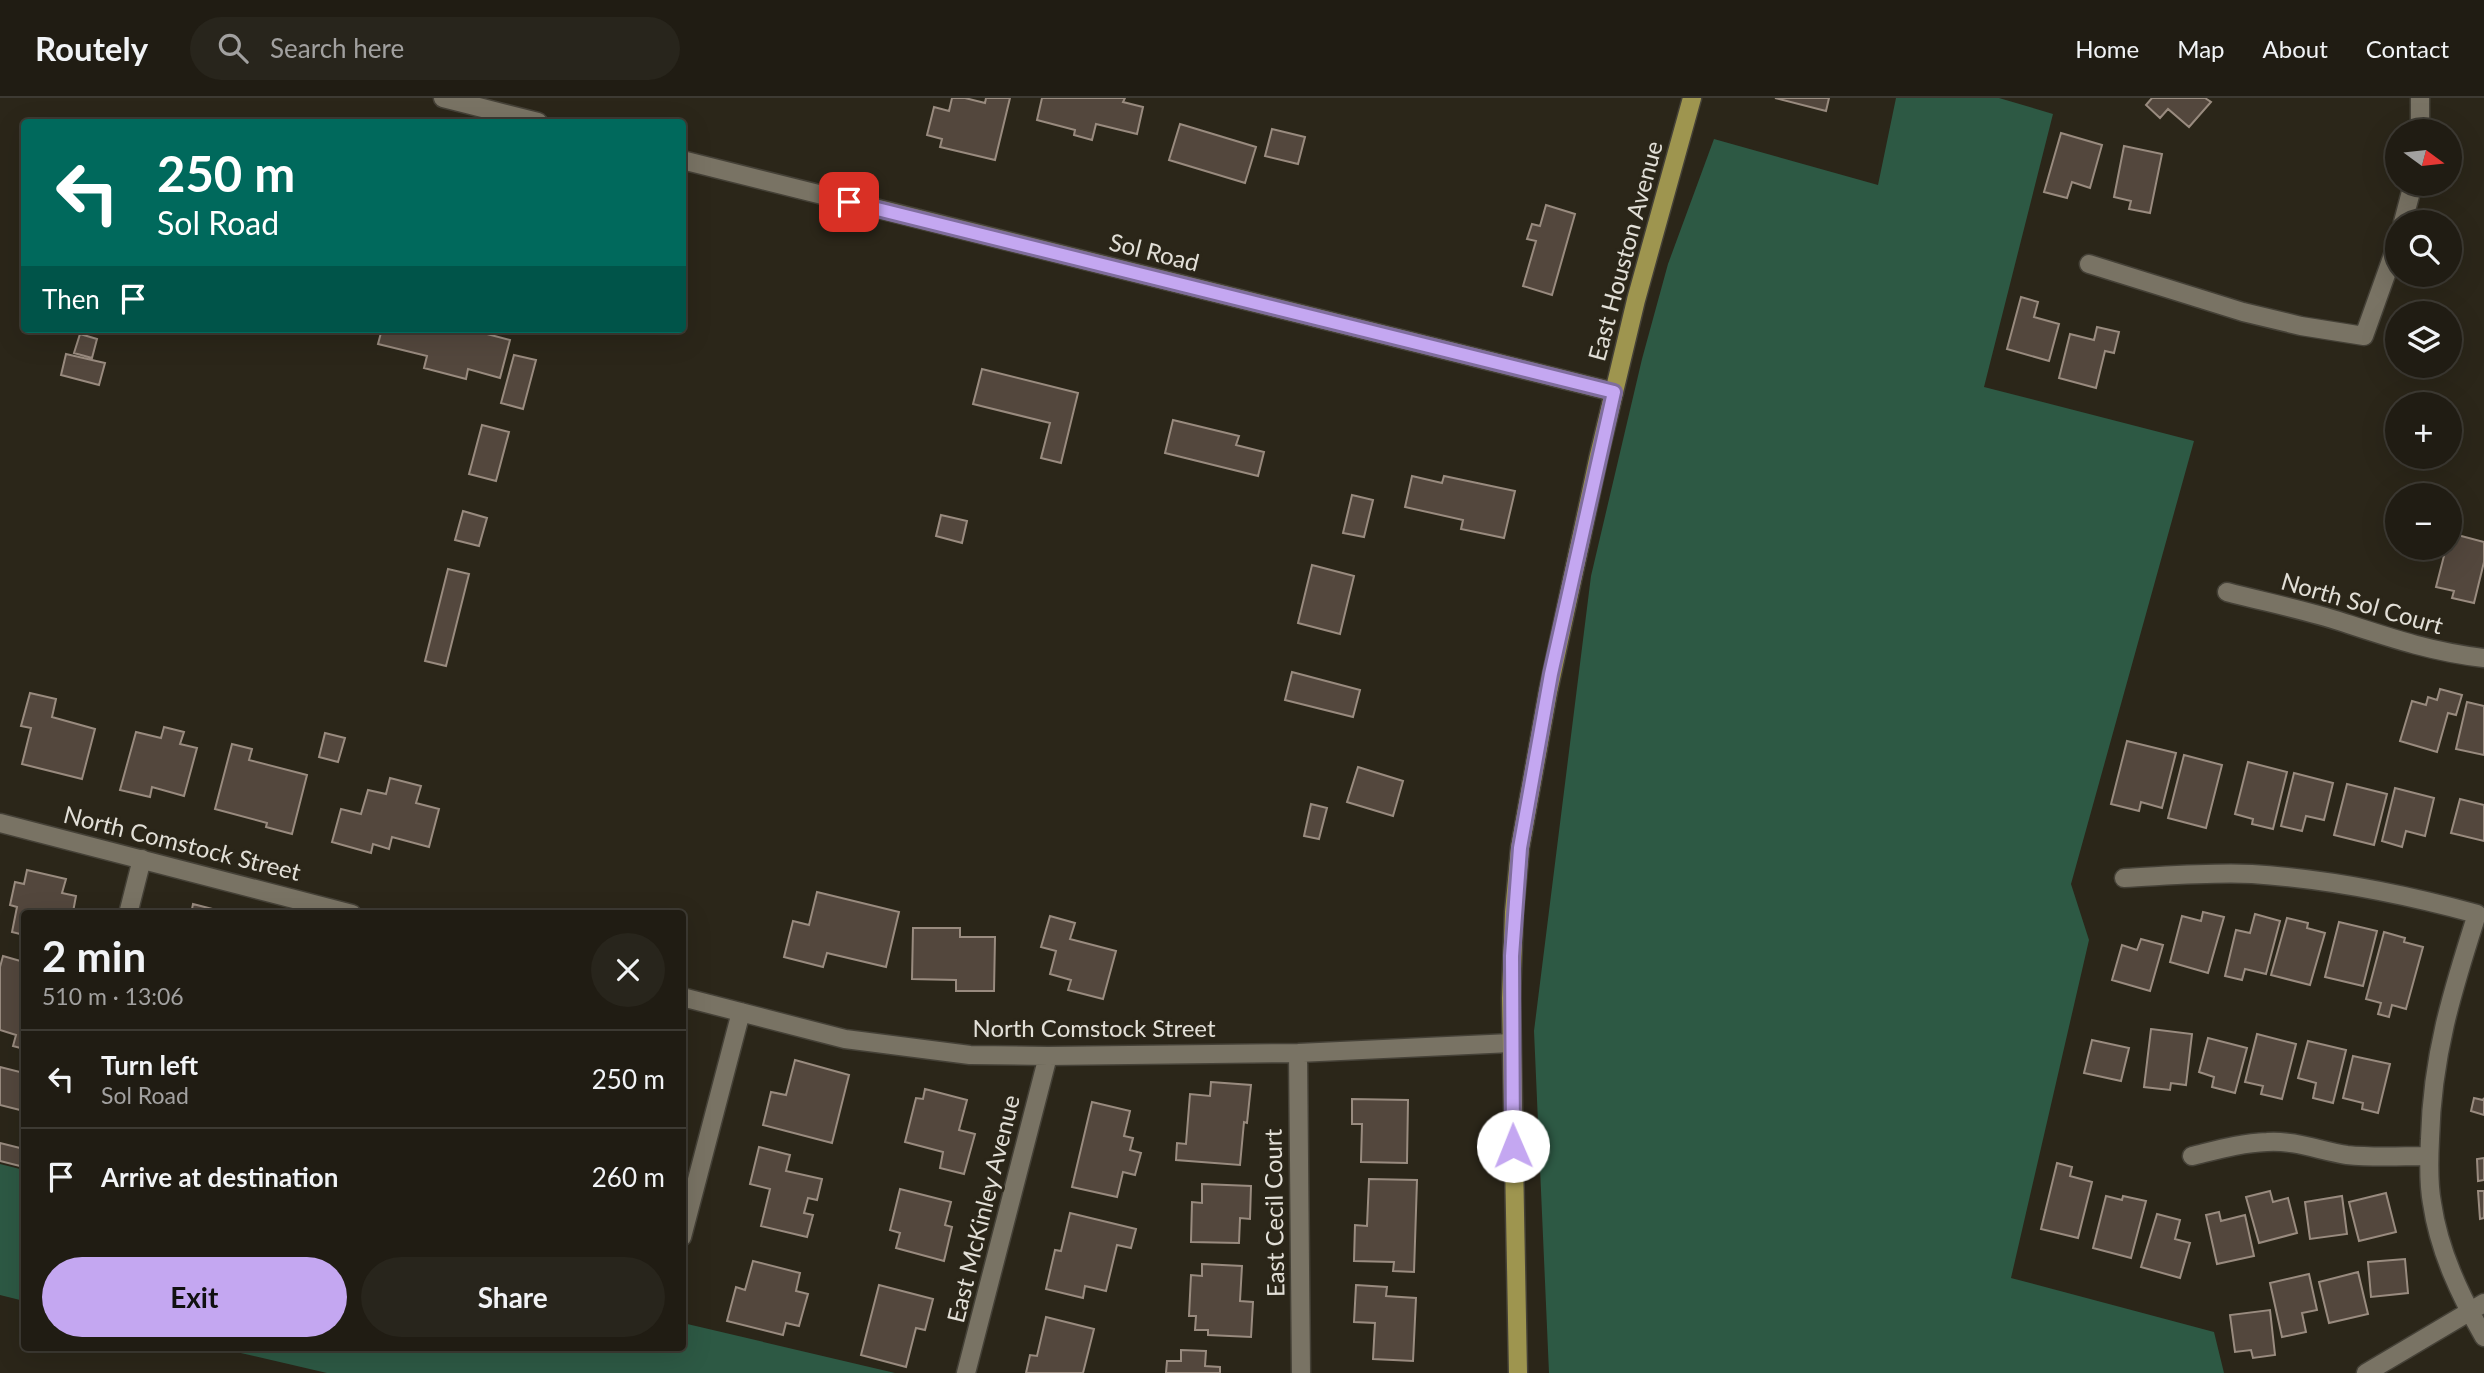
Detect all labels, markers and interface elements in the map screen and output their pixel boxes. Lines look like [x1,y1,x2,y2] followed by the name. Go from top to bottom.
[190,17,680,80] search box
[35,28,148,68] text: Routely
[214,29,252,67] icon: search
[270,32,404,64] text: Search here
[2075,34,2139,63] text: Home
[2177,34,2225,63] text: Map
[2263,34,2328,63] text: About
[2366,34,2449,63] text: Contact
[2385,119,2462,196] north arrow
[2385,119,2462,560] map controls
[1581,137,1668,364] street label: East Houston Avenue
[157,144,295,202] text: 250 m
[42,147,133,238] icon: left
[819,172,879,232] pin
[830,183,868,221] icon: arrive
[157,203,279,242] text: Sol Road
[2385,210,2462,287] button: search
[1106,226,1202,277] street label: Sol Road
[114,280,152,318] icon: arrive
[42,283,100,315] text: Then
[2385,301,2462,378] button: layers
[2385,392,2462,469] button: +
[2385,483,2462,560] button: −
[2278,566,2447,640] street label: North Sol Court
[61,799,304,886] street label: North Comstock Street
[42,931,146,981] text: 2 min
[591,933,665,1007] button: close
[42,982,184,1010] text: 510 m · 13:06
[972,1013,1216,1042] street label: North Comstock Street
[101,1049,198,1081] text: Turn left
[42,1060,80,1098] icon: left
[592,1063,665,1095] text: 250 m
[101,1081,189,1109] text: Sol Road
[940,1092,1025,1326] street label: East McKinley Avenue
[1476,1109,1550,1183] position arrow
[1258,1128,1289,1297] street label: East Cecil Court
[42,1158,80,1196] icon: arrive
[101,1161,338,1193] text: Arrive at destination
[592,1161,665,1193] text: 260 m
[42,1257,347,1337] button: Exit
[361,1257,665,1337] button: Share

